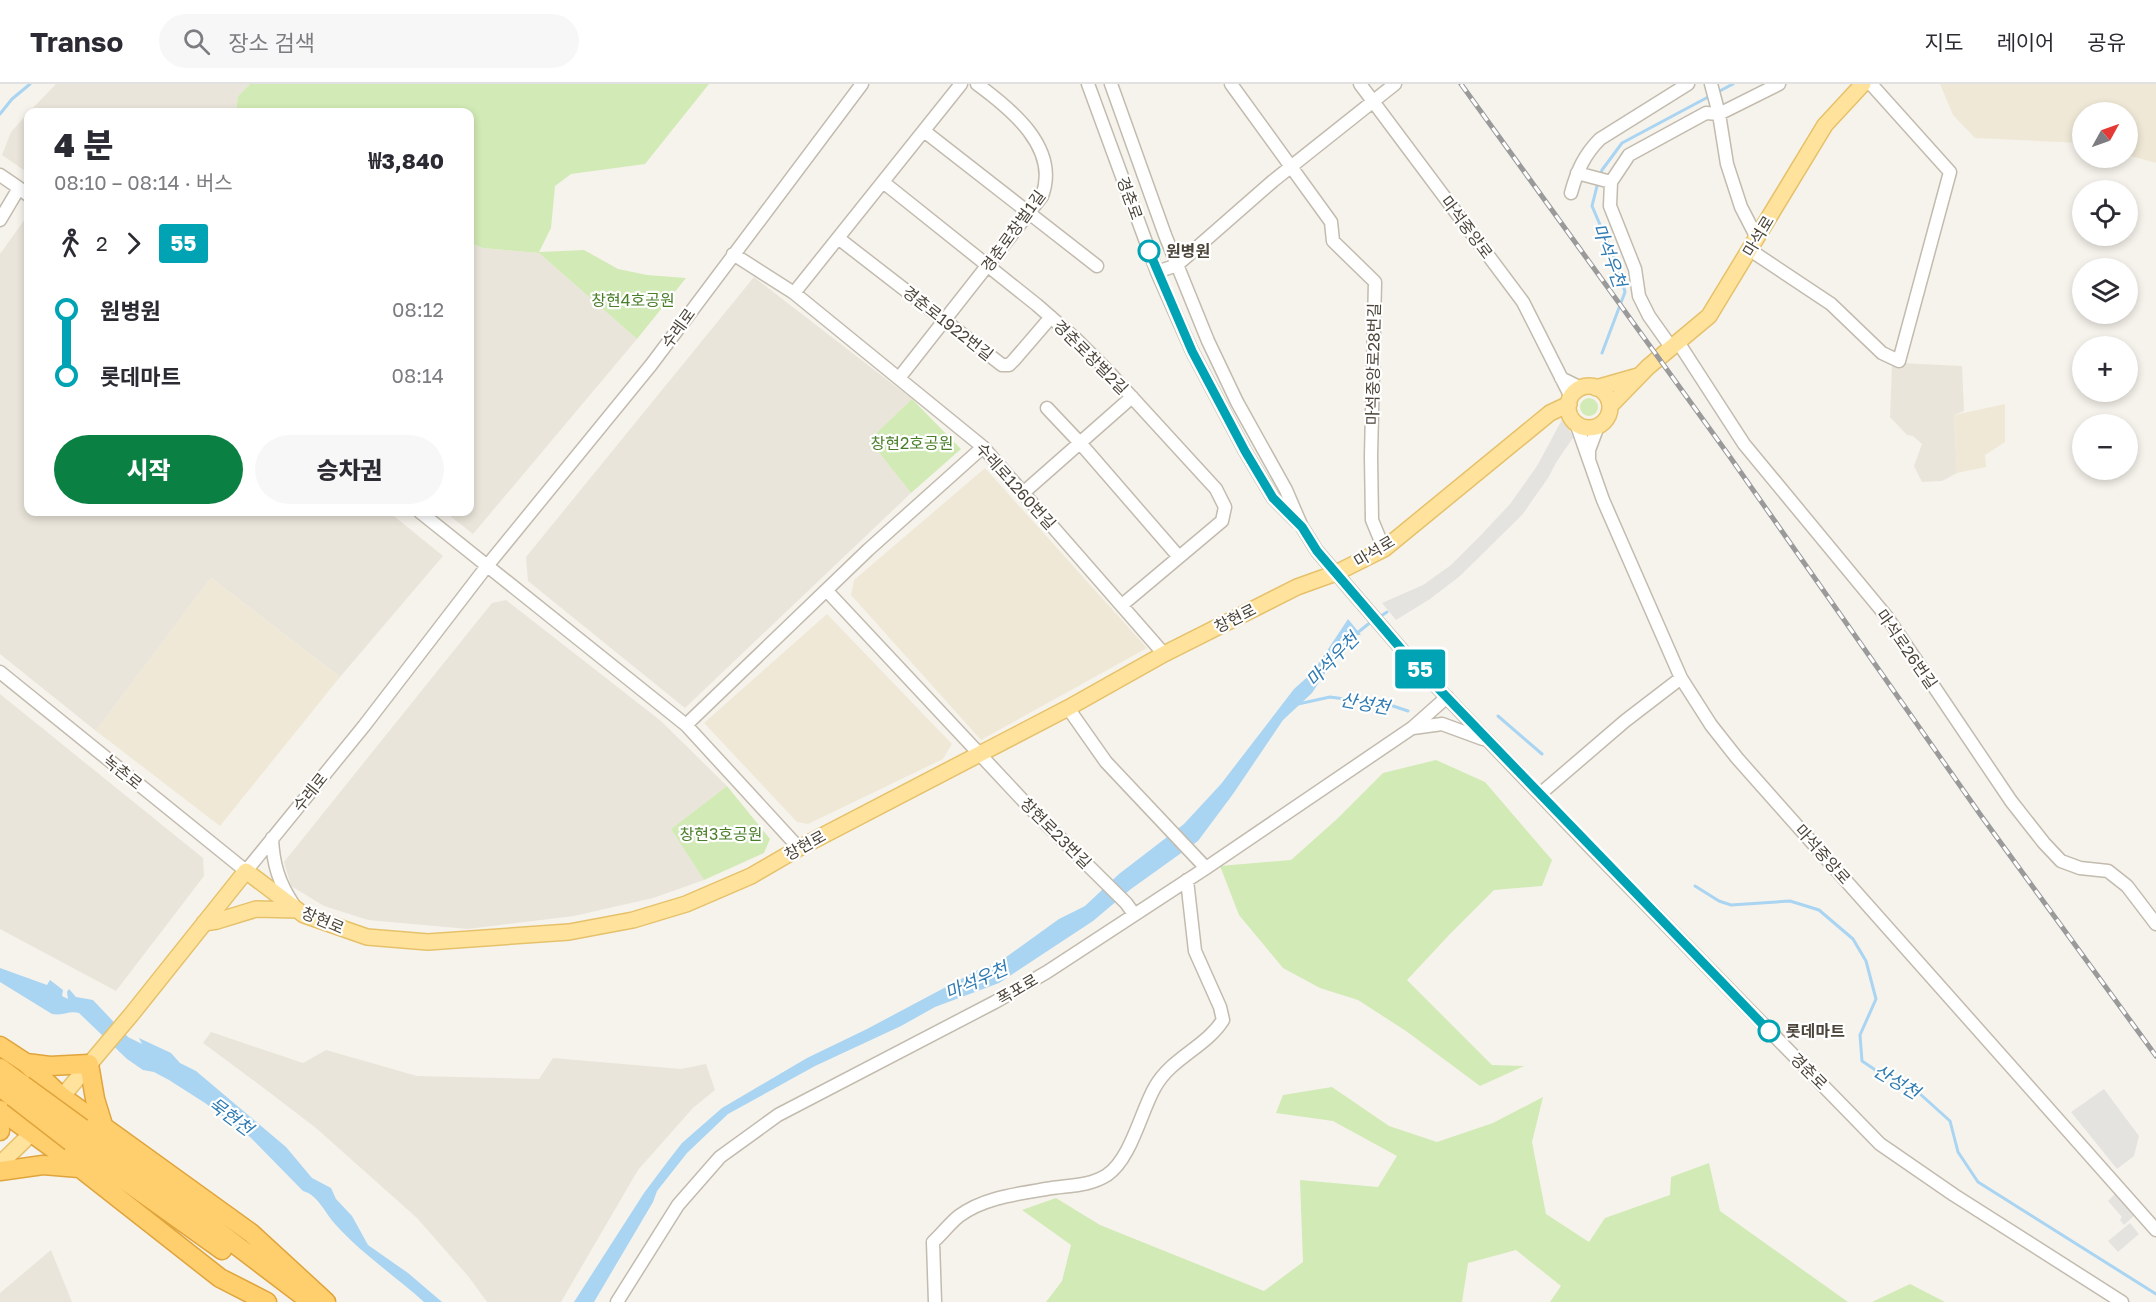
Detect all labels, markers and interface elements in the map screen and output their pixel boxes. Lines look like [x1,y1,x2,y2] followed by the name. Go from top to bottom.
[159,14,579,68] search box
[30,25,123,58] text: Transo
[180,25,213,58] icon: search
[228,29,315,56] text: 장소 검색
[1925,29,1963,55] text: 지도
[1996,29,2054,55] text: 레이어
[2087,29,2126,55] text: 공유
[2072,102,2138,168] north arrow
[2072,102,2138,480] map controls
[54,125,114,164] text: 4 분
[368,147,444,174] text: ₩3,840
[54,170,233,194] text: 08:10 – 08:14 · 버스
[1113,174,1147,222] street label: 경춘로
[2072,180,2138,246] button: locate
[977,186,1049,276] street label: 경춘로창벌1길
[1437,192,1497,263] street label: 마석중앙로
[1738,212,1778,260] street label: 마석로
[1588,220,1632,292] water label: 마석우천
[54,227,87,260] icon: walk
[117,227,150,260] icon: forward
[171,230,196,256] text: 55
[96,231,108,255] text: 2
[1138,240,1160,262] marker: 원병원
[1166,241,1210,261] place label: 원병원
[2072,258,2138,324] button: layers
[899,281,997,365] street label: 경춘로1922번길
[591,290,675,310] park label: 창현4호공원
[100,297,161,324] text: 원병원
[392,297,444,321] text: 08:12
[1362,303,1384,425] street label: 마석중앙로28번길
[657,304,699,352] street label: 수레로
[1049,315,1133,399] street label: 경춘로창벌2길
[2072,336,2138,402] button: +
[100,363,181,390] text: 롯데마트
[392,363,444,387] text: 08:14
[2072,414,2138,480] button: −
[871,433,953,453] park label: 창현2호공원
[54,435,243,504] button: 시작
[255,435,444,504] button: 승차권
[972,438,1060,534] street label: 수레로1260번길
[1350,531,1398,571] street label: 마석로
[1211,599,1259,637] street label: 창현로
[1872,605,1942,693] street label: 마석로26번길
[1301,626,1365,690] water label: 마석우천
[1393,650,1447,688] line badge: 55
[1407,656,1433,682] text: 55
[1339,688,1394,719] water label: 산성천
[100,750,147,794] street label: 녹촌로
[288,768,332,815] street label: 수레로
[1016,793,1096,873] street label: 창현로23번길
[1791,820,1855,888] street label: 마석중앙로
[680,824,762,844] park label: 창현3호공원
[781,825,829,864] street label: 창현로
[299,902,347,938] street label: 창현로
[941,955,1013,1004] water label: 마석우천
[993,969,1041,1009] street label: 폭포로
[1758,1020,1780,1042] marker: 롯데마트
[1786,1021,1845,1041] place label: 롯데마트
[1786,1048,1832,1094] street label: 경춘로
[1870,1059,1926,1104] water label: 산성천
[205,1092,259,1141] water label: 묵현천

